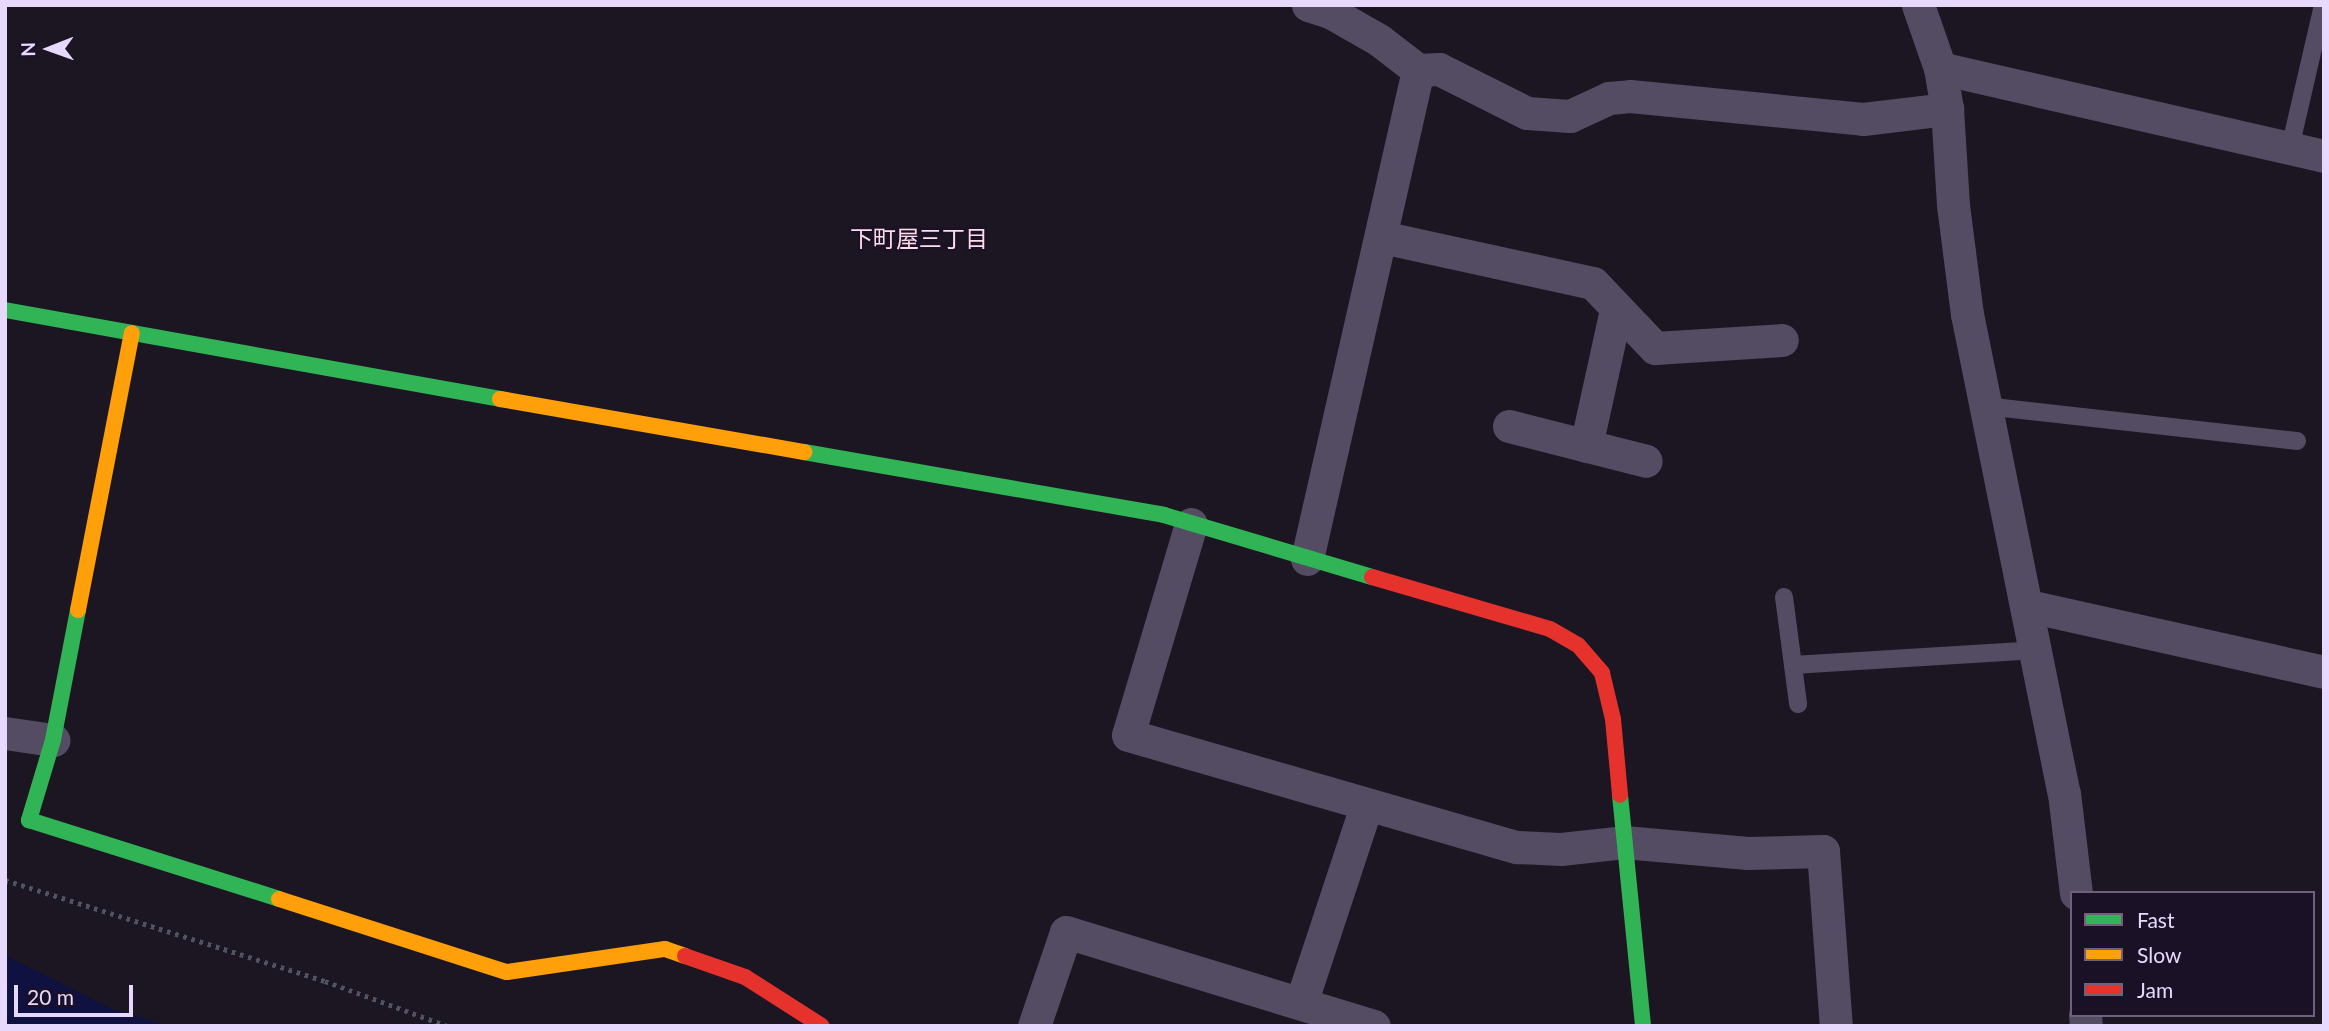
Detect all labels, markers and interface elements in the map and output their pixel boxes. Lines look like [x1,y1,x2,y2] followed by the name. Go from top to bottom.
[14,14,84,84] north arrow
[16,42,39,57] text: N
[850,224,988,252] district label: 下町屋三丁目
[2070,891,2315,1017] legend
[2137,907,2174,932] text: Fast
[2137,942,2181,967] text: Slow
[18,972,136,1016] scale bar
[2137,977,2173,1002] text: Jam
[27,984,74,1009] text: 20 m

